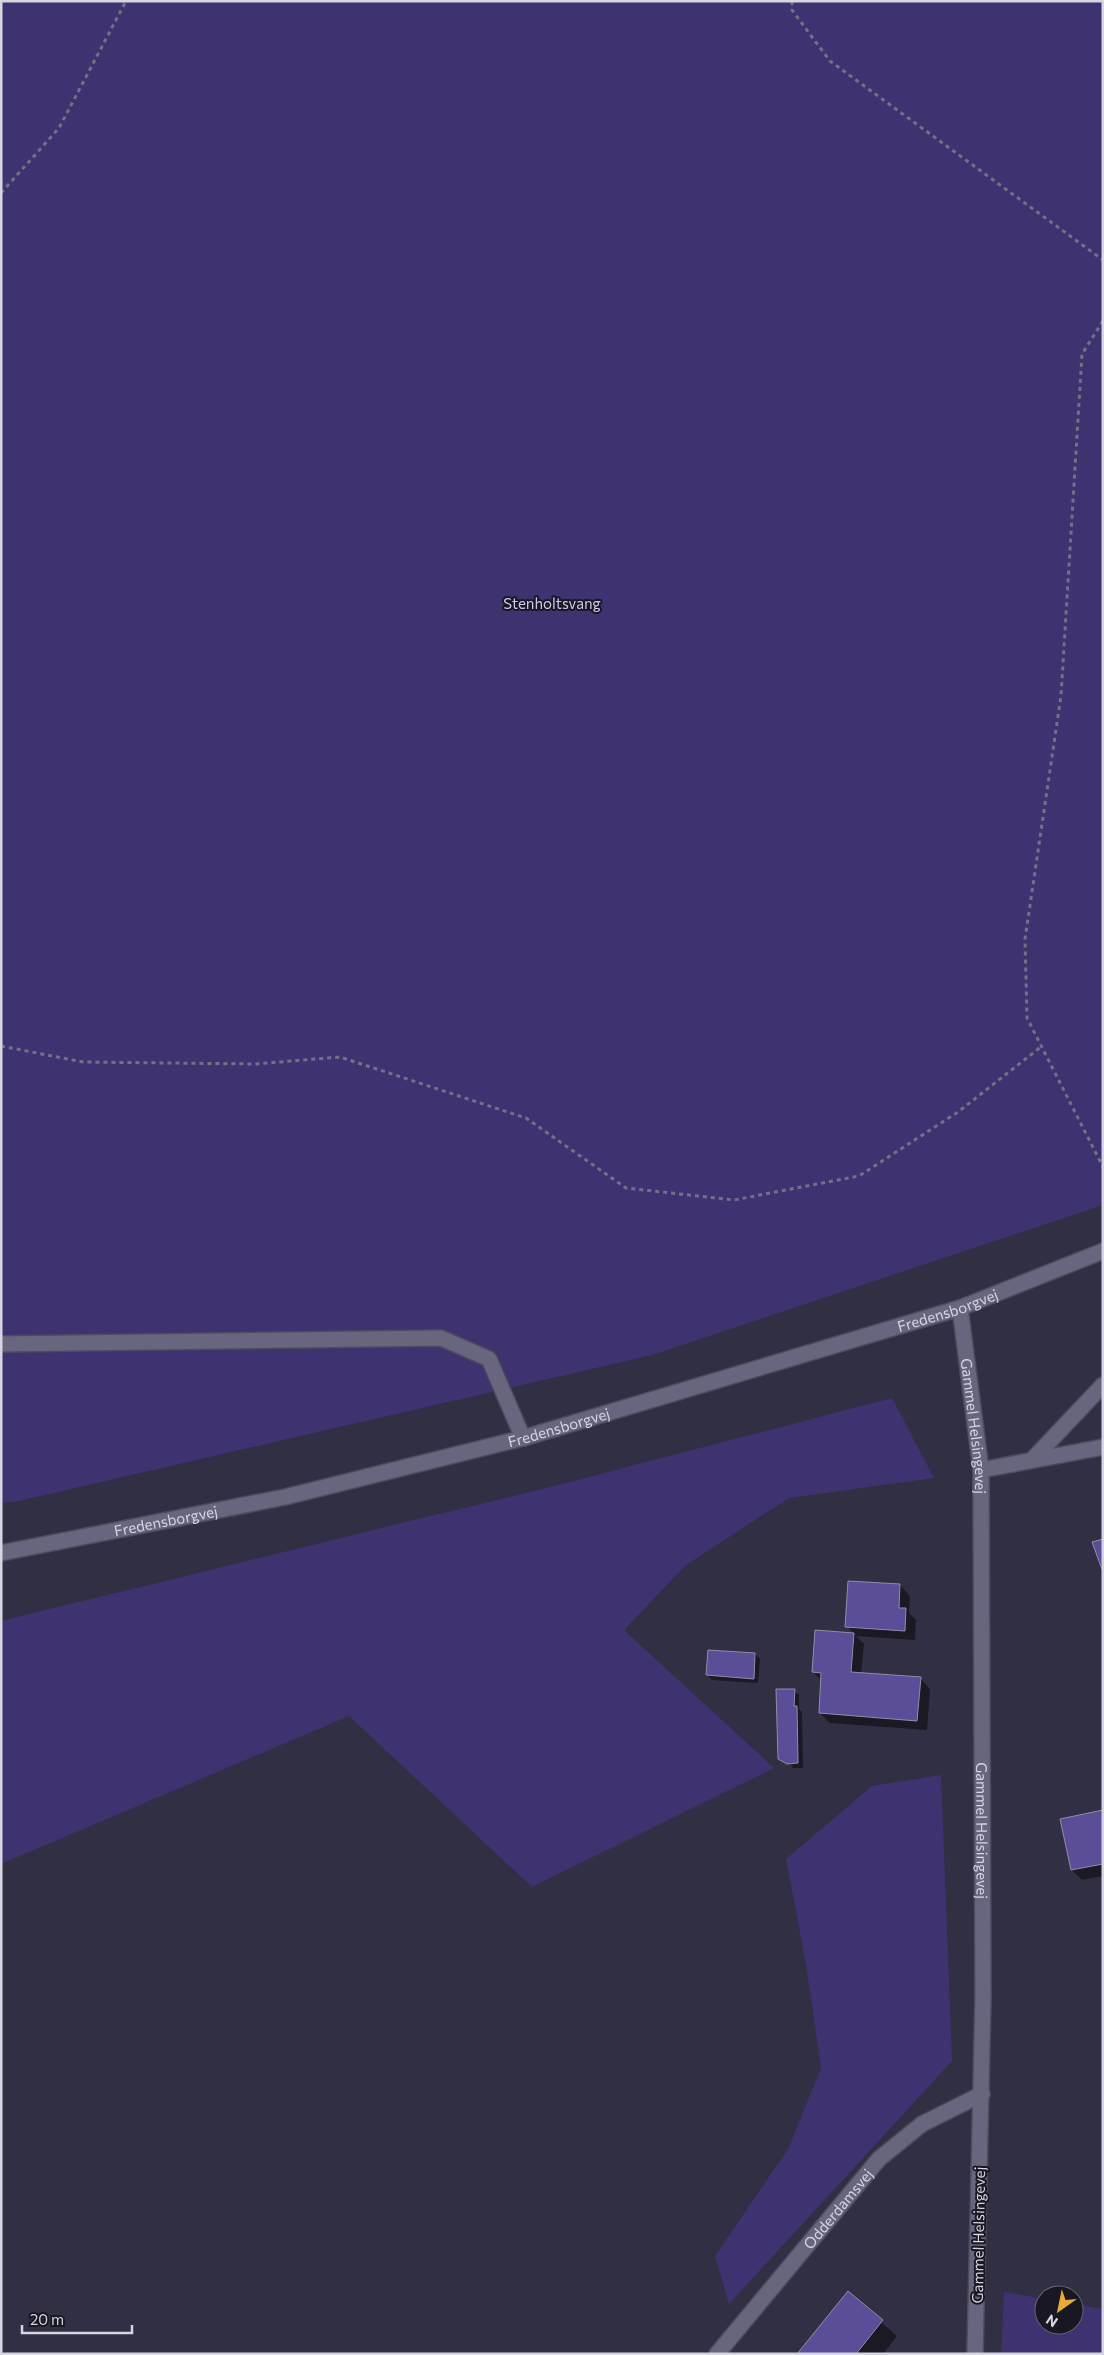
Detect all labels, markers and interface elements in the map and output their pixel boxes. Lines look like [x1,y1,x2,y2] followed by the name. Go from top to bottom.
[503,594,601,612] park label: Stenholtsvang
[895,1285,1001,1335] street label: Fredensborgvej
[958,1357,990,1494] street label: Gammel Helsingevej
[506,1404,612,1450] street label: Fredensborgvej
[112,1501,219,1540] street label: Fredensborgvej
[973,1762,992,1899] street label: Gammel Helsingevej
[799,2165,876,2252] street label: Odderdamsvej
[968,2166,988,2304] street label: Gammel Helsingevej
[1034,2285,1084,2335] north arrow
[22,2302,132,2334] scale bar
[30,2310,64,2328] text: 20 m
[1043,2311,1061,2331] text: N

